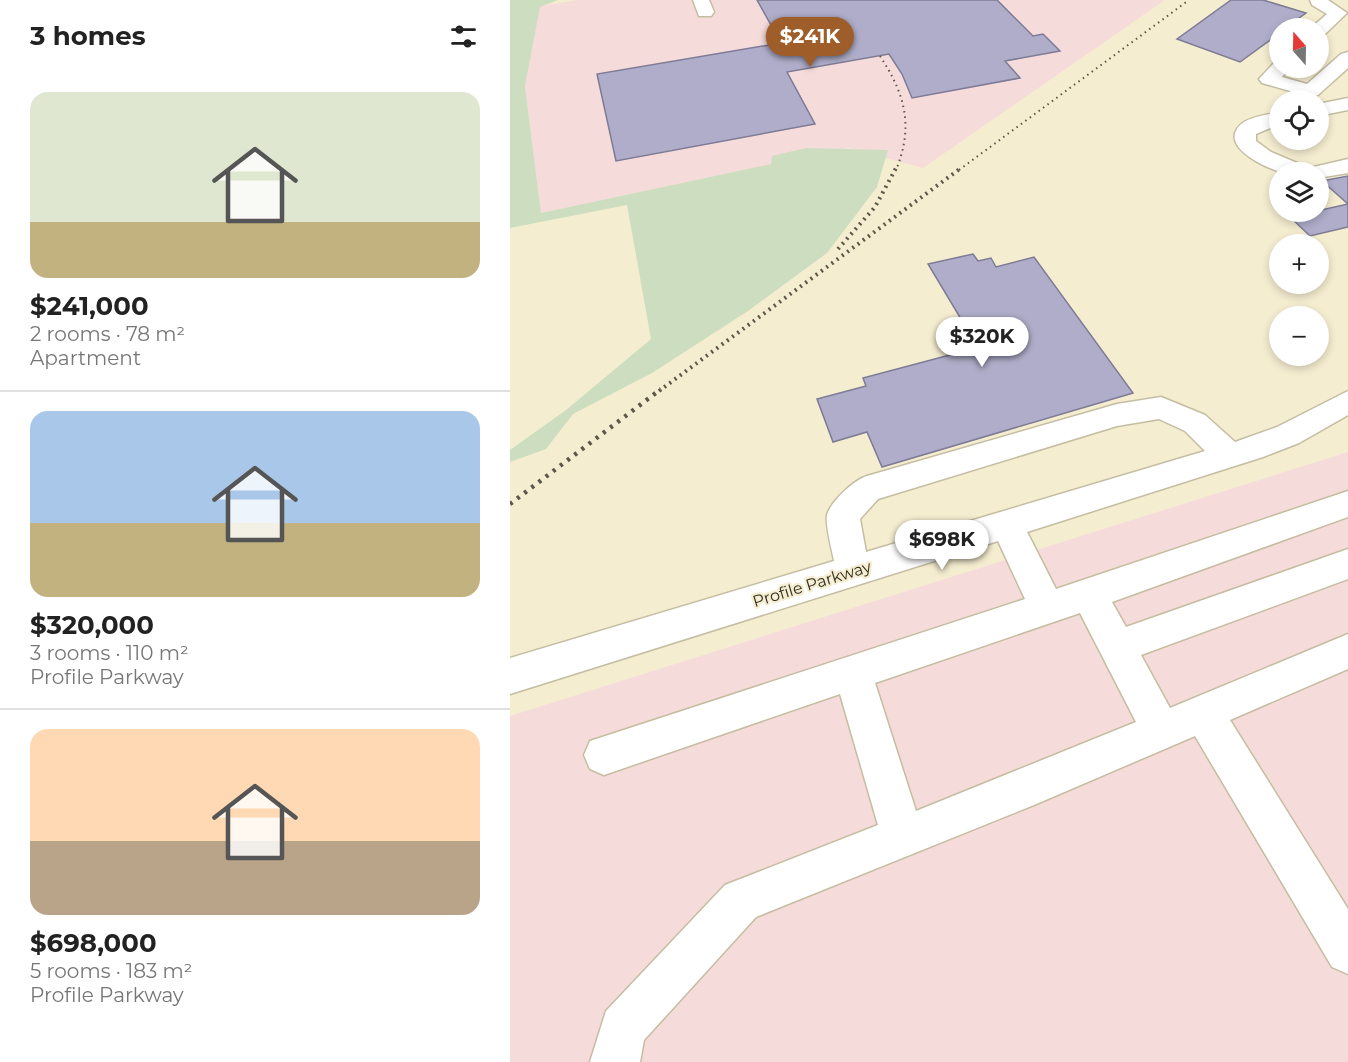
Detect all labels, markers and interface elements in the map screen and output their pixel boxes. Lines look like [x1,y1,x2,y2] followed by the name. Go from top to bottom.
[768,17,852,68] pin: $241K
[1269,18,1329,78] north arrow
[1269,18,1329,366] map controls
[30,20,145,52] text: 3 homes
[447,20,480,53] icon: filters
[780,24,840,48] text: $241K
[1269,90,1329,150] button: locate
[201,131,309,239] icon: home
[1269,162,1329,222] button: layers
[1269,234,1329,294] button: +
[30,290,149,322] text: $241,000
[1269,306,1329,366] button: −
[940,317,1024,368] pin: $320K
[30,322,185,346] text: 2 rooms · 78 m²
[950,324,1014,348] text: $320K
[30,346,141,370] text: Apartment
[201,450,309,558] icon: home
[900,520,984,571] pin: $698K
[909,527,975,551] text: $698K
[750,557,874,611] street label: Profile Parkway
[30,609,154,641] text: $320,000
[30,641,189,665] text: 3 rooms · 110 m²
[30,665,184,689] text: Profile Parkway
[201,768,309,876] icon: home
[30,927,157,959] text: $698,000
[30,959,192,983] text: 5 rooms · 183 m²
[30,983,184,1007] text: Profile Parkway

